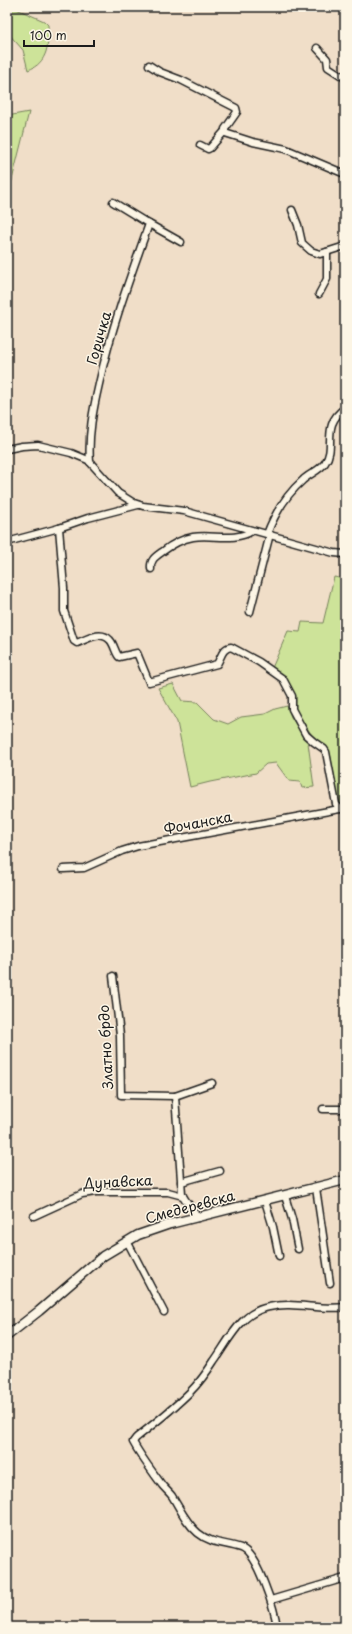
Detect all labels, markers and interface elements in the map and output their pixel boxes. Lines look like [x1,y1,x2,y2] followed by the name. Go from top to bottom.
[24,22,94,48] scale bar
[30,26,67,44] text: 100 m
[81,309,116,367] street label: Горичка
[162,806,234,839] street label: Фочанска
[93,1004,118,1091] street label: Златно брдо
[82,1169,153,1194] street label: Дунавска
[143,1184,237,1229] street label: Смедеревска

